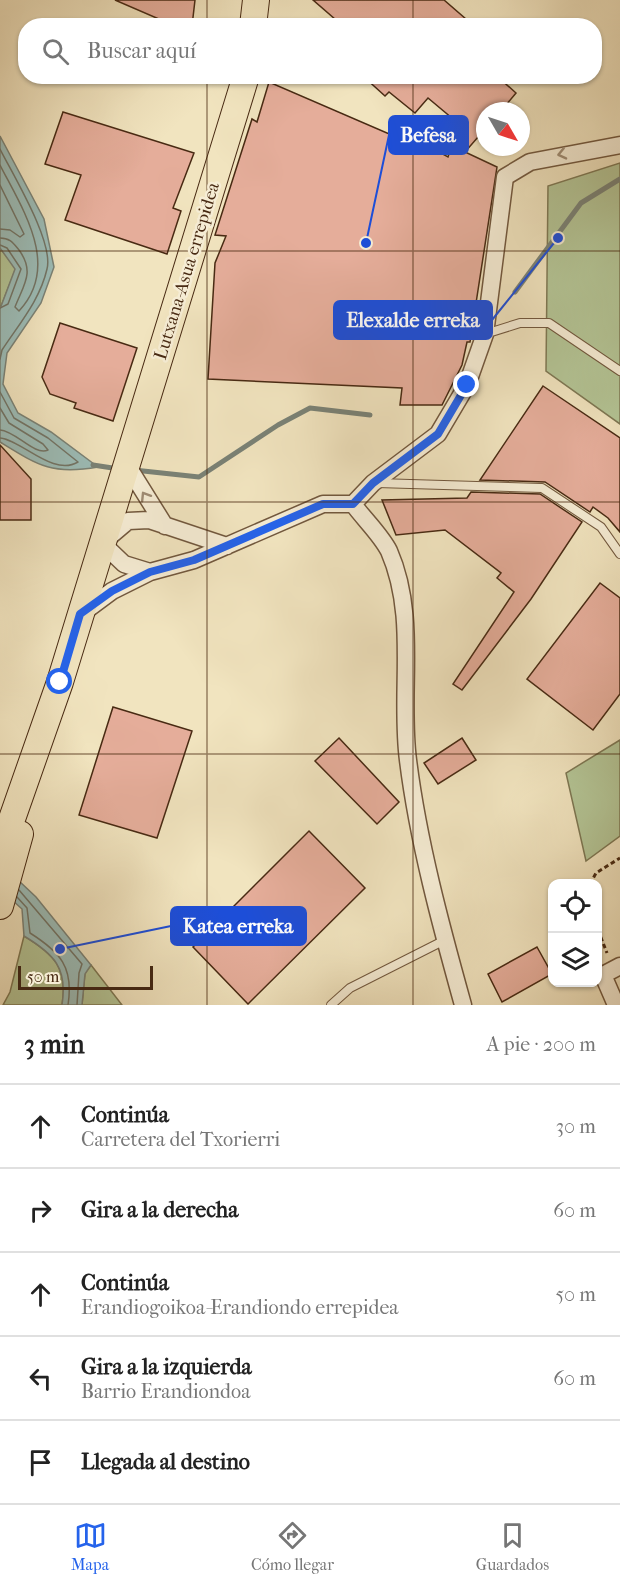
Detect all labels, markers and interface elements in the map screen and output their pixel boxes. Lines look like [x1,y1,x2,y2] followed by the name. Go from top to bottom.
[18,18,602,84] search box
[39,35,72,68] icon: search
[87,38,196,64] text: Buscar aquí
[476,102,530,156] north arrow
[389,116,468,154] callout: Befesa
[400,124,457,147] text: Befesa
[558,147,568,160] one-way arrow
[150,179,224,362] street label: Lutxana-Asua errepidea
[334,301,492,339] callout: Elexalde erreka
[346,309,481,332] text: Elexalde erreka
[453,371,479,397] route end
[140,492,152,502] one-way arrow
[46,668,72,694] route start
[548,879,602,987] map controls
[548,879,602,933] button: locate
[171,907,306,945] callout: Katea erreka
[183,915,294,938] text: Katea erreka
[548,933,602,987] button: layers
[18,963,153,990] scale bar
[27,967,59,986] text: 50 m
[24,1029,85,1060] text: 3 min
[486,1033,596,1056] text: A pie · 200 m
[81,1102,169,1128] text: Continúa
[24,1110,57,1143] icon: ahead
[556,1115,596,1138] text: 30 m
[81,1128,280,1151] text: Carretera del Txorierri
[24,1194,57,1227] icon: right
[81,1197,238,1223] text: Gira a la derecha
[553,1199,596,1222] text: 60 m
[81,1270,169,1296] text: Continúa
[24,1278,57,1311] icon: ahead
[555,1283,596,1306] text: 50 m
[81,1296,399,1319] text: Erandiogoikoa-Erandiondo errepidea
[81,1354,252,1380] text: Gira a la izquierda
[24,1362,57,1395] icon: left
[553,1367,596,1390] text: 60 m
[81,1380,250,1403] text: Barrio Erandiondoa
[24,1446,57,1479] icon: arrive
[81,1449,250,1475] text: Llegada al destino
[71,1519,109,1574] tab: Mapa
[251,1519,334,1574] tab: Cómo llegar
[476,1519,549,1574] tab: Guardados

